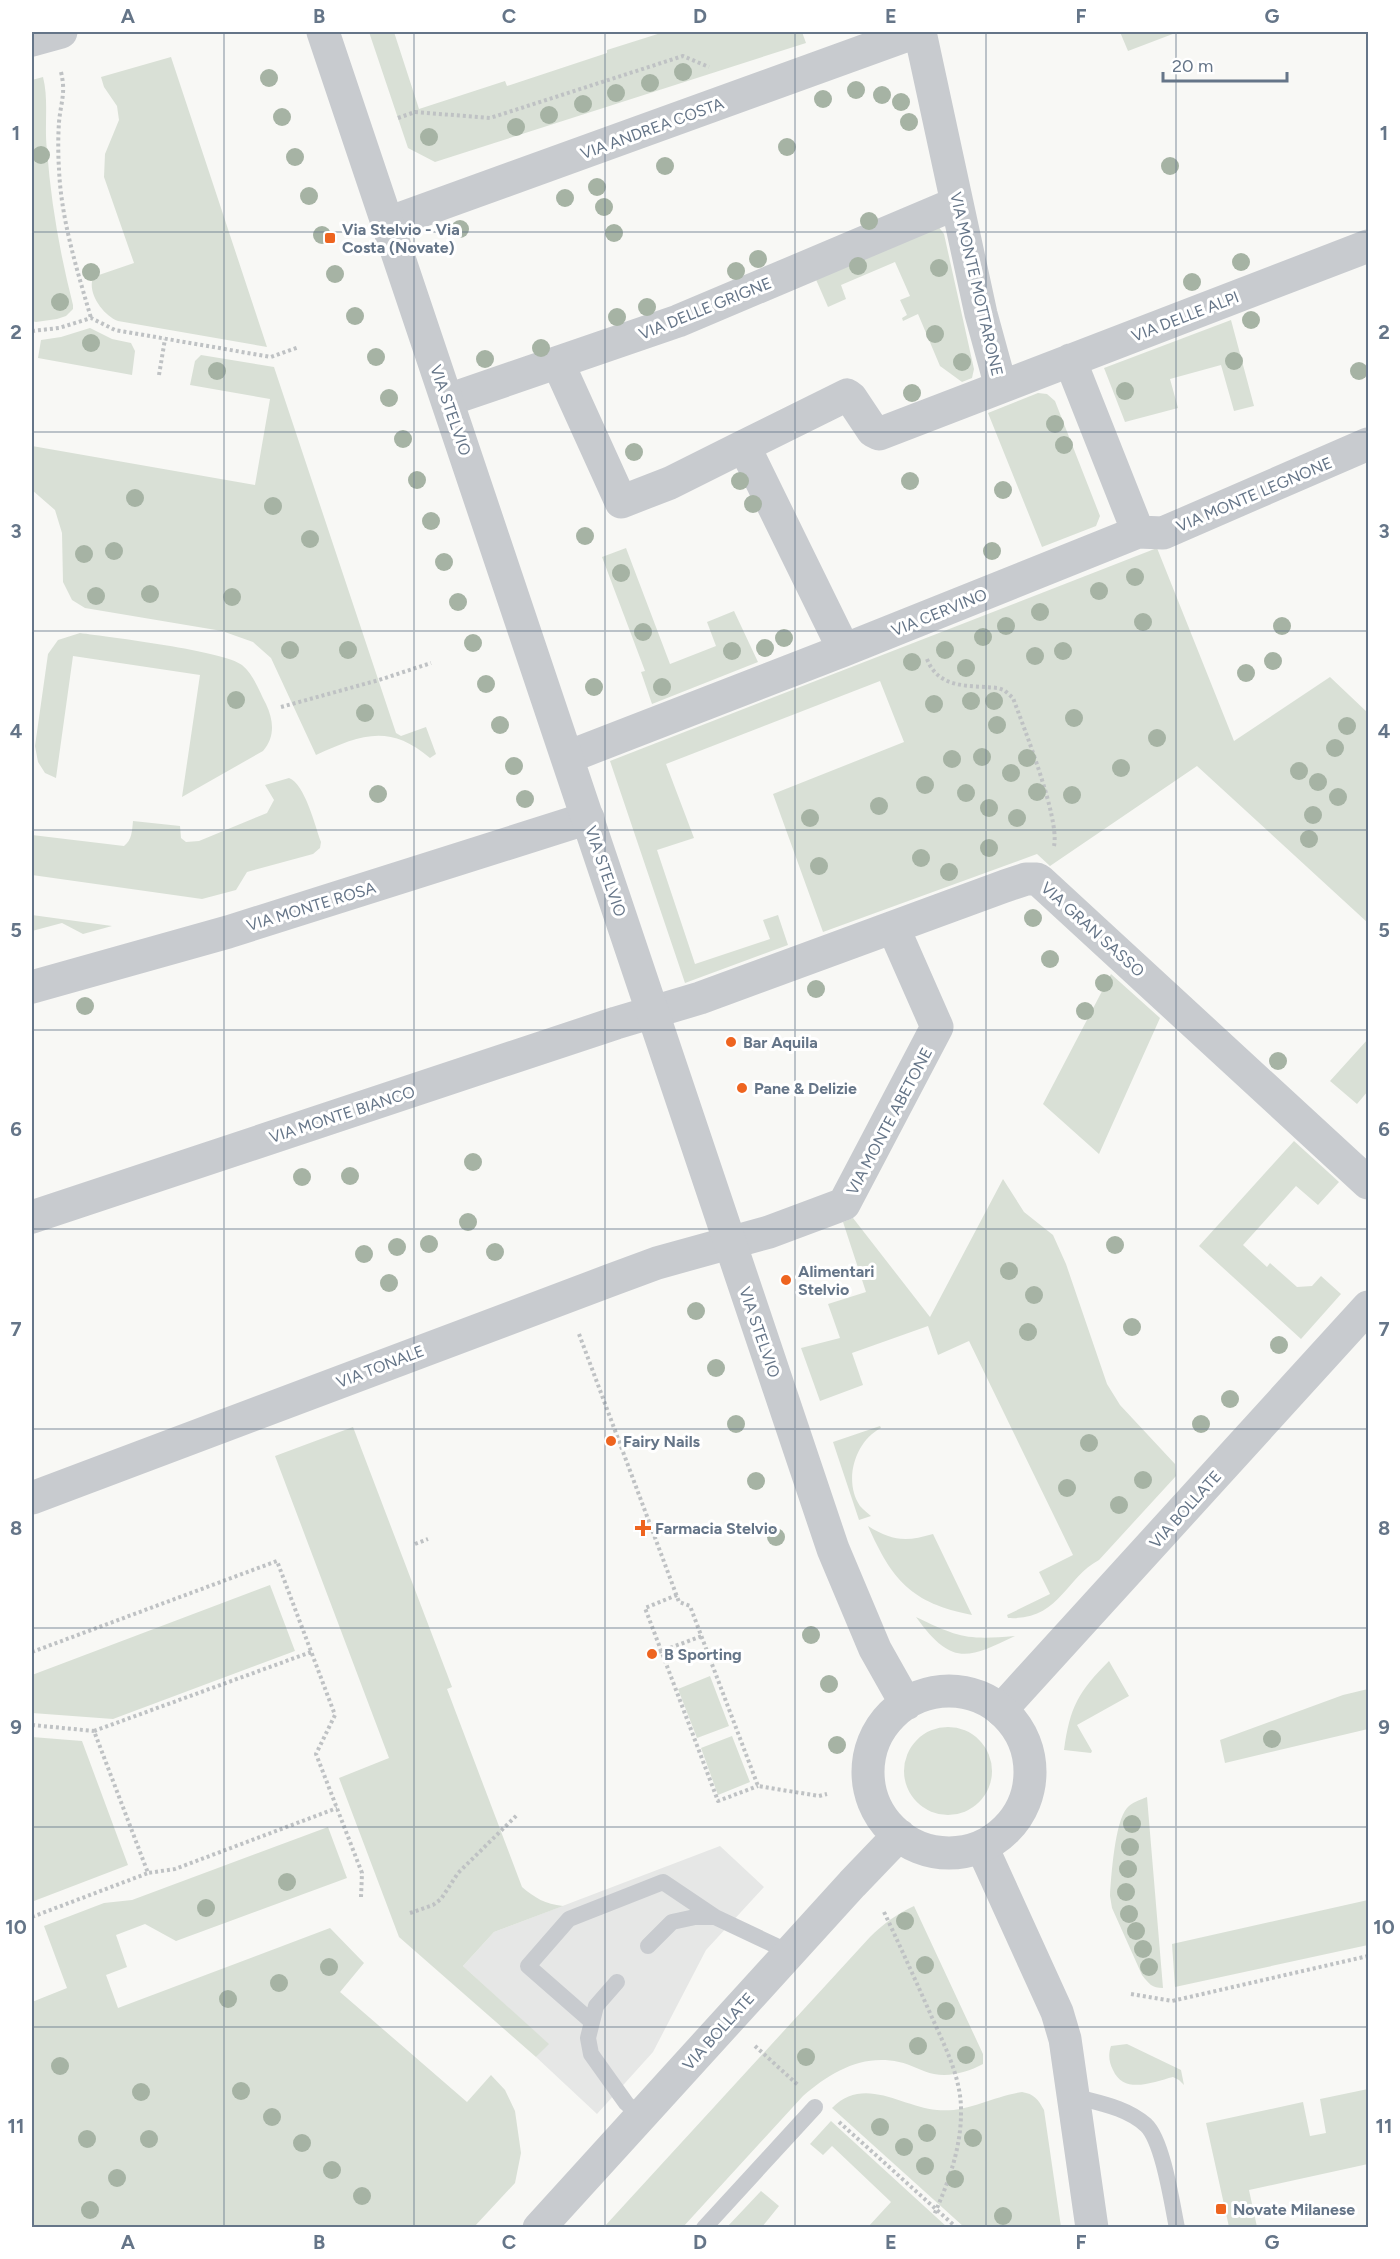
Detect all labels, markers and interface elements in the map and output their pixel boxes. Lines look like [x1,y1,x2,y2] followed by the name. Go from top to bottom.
[121,4,136,28] text: A
[313,4,325,28] text: B
[502,4,516,28] text: C
[693,4,707,28] text: D
[885,4,897,28] text: E
[1075,4,1087,28] text: F
[1265,4,1280,28] text: G
[1163,45,1288,83] scale bar
[1172,55,1213,77] text: 20 m
[578,94,727,163] street label: VIA ANDREA COSTA
[12,121,20,145] text: 1
[1380,121,1388,145] text: 1
[946,190,1007,378] street label: VIA MONTE MOTTARONE
[342,220,460,257] place label: Via Stelvio - Via Costa (Novate)
[323,231,337,245] marker: Via Stelvio - Via Costa (Novate)
[636,273,774,344] street label: VIA DELLE GRIGNE
[1129,287,1242,346] street label: VIA DELLE ALPI
[10,320,22,344] text: 2
[1378,320,1390,344] text: 2
[426,362,475,458] street label: VIA STELVIO
[1173,453,1335,536] street label: VIA MONTE LEGNONE
[10,519,22,543] text: 3
[1378,519,1390,543] text: 3
[889,585,990,640] street label: VIA CERVINO
[10,719,23,743] text: 4
[1378,719,1391,743] text: 4
[581,823,630,919] street label: VIA STELVIO
[244,878,378,935] street label: VIA MONTE ROSA
[1037,878,1148,981] street label: VIA GRAN SASSO
[10,918,22,942] text: 5
[1378,918,1390,942] text: 5
[743,1033,818,1052] place label: Bar Aquila
[724,1035,738,1049] marker: Bar Aquila
[843,1044,936,1198] street label: VIA MONTE ABETONE
[754,1079,857,1098] place label: Pane & Delizie
[735,1081,749,1095] marker: Pane & Delizie
[267,1082,417,1147] street label: VIA MONTE BIANCO
[10,1117,22,1141] text: 6
[1378,1117,1390,1141] text: 6
[798,1262,875,1299] place label: Alimentari Stelvio
[779,1273,793,1287] marker: Alimentari Stelvio
[735,1284,784,1380] street label: VIA STELVIO
[10,1317,22,1341] text: 7
[1378,1317,1390,1341] text: 7
[334,1341,427,1392] street label: VIA TONALE
[623,1432,701,1451] place label: Fairy Nails
[604,1434,618,1448] marker: Fairy Nails
[1146,1467,1225,1552] street label: VIA BOLLATE
[10,1516,22,1540] text: 8
[1378,1516,1390,1540] text: 8
[655,1519,777,1538] place label: Farmacia Stelvio
[636,1521,650,1535] marker: Farmacia Stelvio
[664,1645,742,1664] place label: B Sporting
[645,1647,659,1661] marker: B Sporting
[10,1715,22,1739] text: 9
[1378,1715,1390,1739] text: 9
[5,1915,27,1939] text: 10
[1373,1915,1395,1939] text: 10
[679,1989,758,2074] street label: VIA BOLLATE
[8,2114,24,2138] text: 11
[1376,2114,1392,2138] text: 11
[1233,2200,1355,2219] place label: Novate Milanese
[1214,2202,1228,2216] marker: Novate Milanese
[121,2230,136,2254] text: A
[313,2230,325,2254] text: B
[502,2230,516,2254] text: C
[693,2230,707,2254] text: D
[885,2230,897,2254] text: E
[1075,2230,1087,2254] text: F
[1265,2230,1280,2254] text: G

